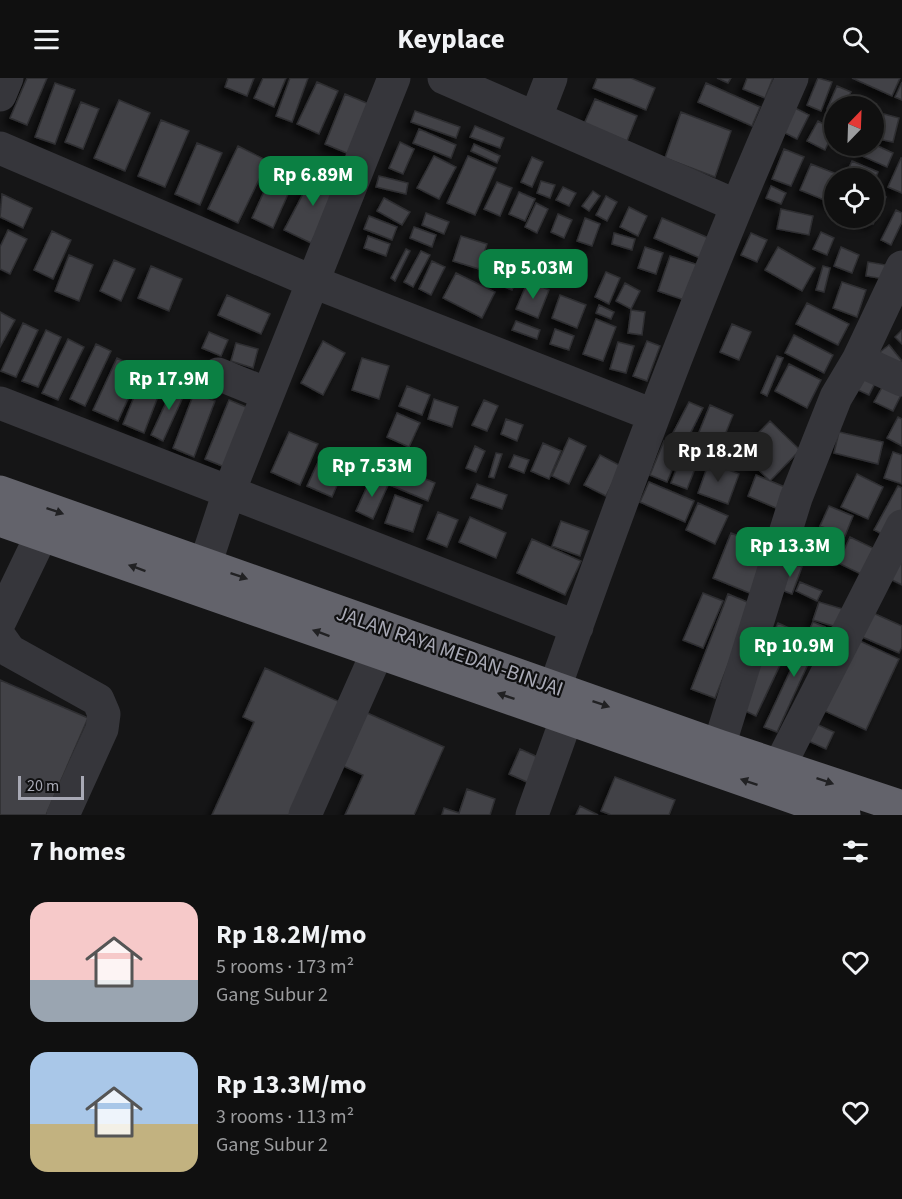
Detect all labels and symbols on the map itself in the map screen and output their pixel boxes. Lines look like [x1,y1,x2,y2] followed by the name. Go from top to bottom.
[824,96,884,156] north arrow
[251,156,375,207] pin: Rp 6.89M
[471,249,595,300] pin: Rp 5.03M
[107,360,231,411] pin: Rp 17.9M
[656,432,780,483] pin: Rp 18.2M
[310,447,434,498] pin: Rp 7.53M
[46,507,64,517] one-way arrow
[728,527,852,578] pin: Rp 13.3M
[128,562,146,572] one-way arrow
[230,572,248,582] one-way arrow
[332,598,568,704] street label: JALAN RAYA MEDAN-BINJAI
[732,627,856,678] pin: Rp 10.9M
[312,628,330,638] one-way arrow
[497,691,515,701] one-way arrow
[592,699,610,709] one-way arrow
[18,773,84,800] scale bar
[740,776,758,786] one-way arrow
[816,776,834,786] one-way arrow

